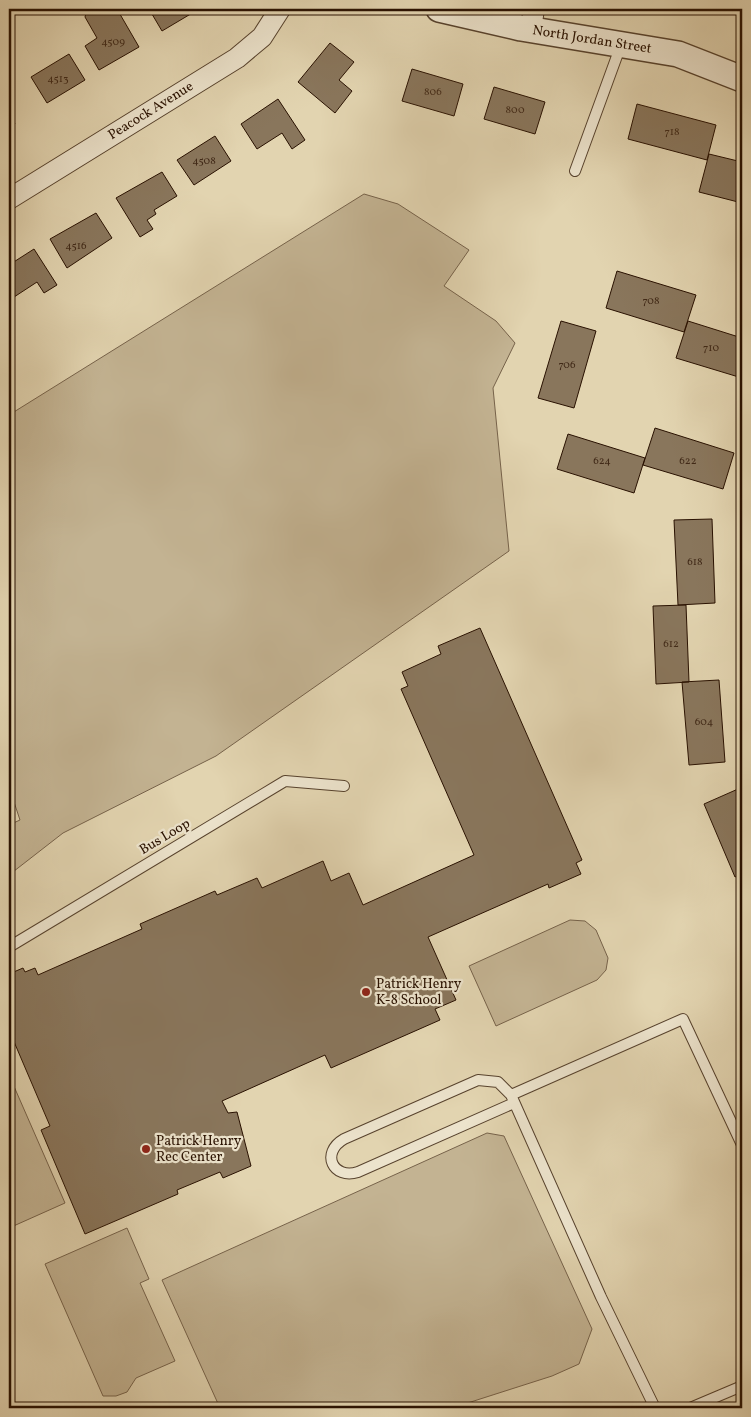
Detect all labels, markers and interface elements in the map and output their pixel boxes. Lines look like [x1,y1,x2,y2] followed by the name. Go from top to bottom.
[531,21,653,59] street label: North Jordan Street
[101,35,125,50] house number: 4509
[47,72,69,87] house number: 4513
[105,77,198,145] street label: Peacock Avenue
[424,85,442,100] house number: 806
[505,103,525,118] house number: 800
[664,125,680,140] house number: 718
[192,154,216,169] house number: 4508
[65,239,87,254] house number: 4516
[642,294,660,309] house number: 708
[703,341,719,356] house number: 710
[558,358,576,373] house number: 706
[593,454,611,469] house number: 624
[679,454,697,469] house number: 622
[687,555,703,570] house number: 618
[663,637,679,652] house number: 612
[695,715,714,730] house number: 604
[136,814,194,860] street label: Bus Loop
[376,975,462,1010] place label: Patrick Henry K-8 School
[360,986,372,998] marker: Patrick Henry K-8 School
[156,1132,242,1167] place label: Patrick Henry Rec Center
[140,1143,152,1155] marker: Patrick Henry Rec Center

